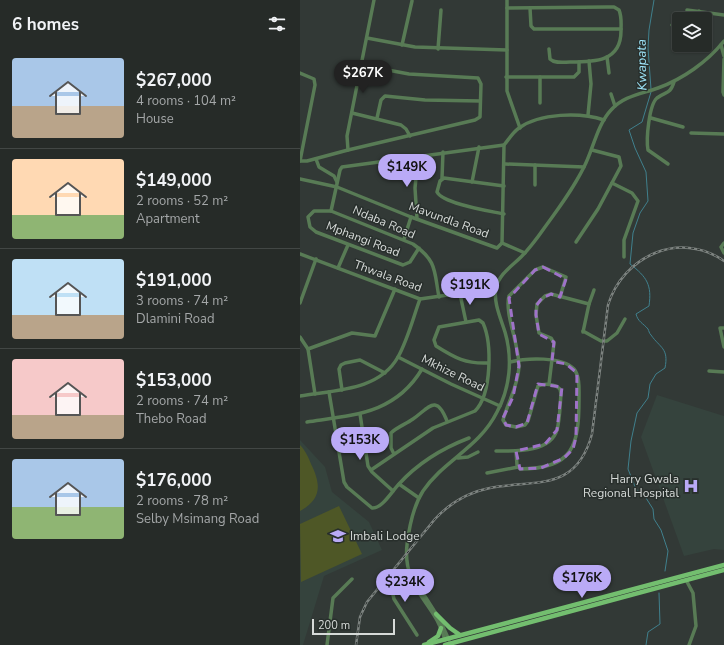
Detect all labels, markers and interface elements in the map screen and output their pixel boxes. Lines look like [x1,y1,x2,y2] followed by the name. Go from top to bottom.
[672,12,712,52] map controls
[672,12,712,52] button: layers
[12,13,79,36] text: 6 homes
[266,13,288,35] icon: filters
[633,39,651,91] water label: Kwapata
[335,60,391,94] pin: $267K
[343,64,383,82] text: $267K
[136,69,212,92] text: $267,000
[44,74,92,122] icon: home
[136,92,236,110] text: 4 rooms · 104 m²
[136,110,174,128] text: House
[379,154,435,188] pin: $149K
[387,158,427,176] text: $149K
[136,169,212,192] text: $149,000
[44,175,92,223] icon: home
[136,192,228,210] text: 2 rooms · 52 m²
[407,198,491,242] street label: Mavundla Road
[350,202,418,242] street label: Ndaba Road
[136,210,199,228] text: Apartment
[324,218,402,260] street label: Mphangi Road
[352,256,424,296] street label: Thwala Road
[136,269,212,292] text: $191,000
[442,272,498,306] pin: $191K
[44,275,92,323] icon: home
[450,276,490,294] text: $191K
[136,292,228,310] text: 3 rooms · 74 m²
[136,310,215,328] text: Dlamini Road
[419,351,487,395] street label: Mkhize Road
[136,369,212,392] text: $153,000
[44,375,92,423] icon: home
[136,392,228,410] text: 2 rooms · 74 m²
[136,410,207,428] text: Thebo Road
[332,427,388,461] pin: $153K
[340,431,380,449] text: $153K
[136,469,212,492] text: $176,000
[583,471,679,501] place label: Harry Gwala Regional Hospital
[44,475,92,523] icon: home
[682,477,700,495] hospital icon: Harry Gwala Regional Hospital
[136,492,228,510] text: 2 rooms · 78 m²
[136,510,259,528] text: Selby Msimang Road
[329,527,347,545] school or university icon: Imbali Lodge
[350,528,420,544] place label: Imbali Lodge
[554,565,610,599] pin: $176K
[377,569,433,603] pin: $234K
[562,569,602,587] text: $176K
[385,573,425,591] text: $234K
[312,617,395,636] scale bar
[318,618,350,633] text: 200 m

